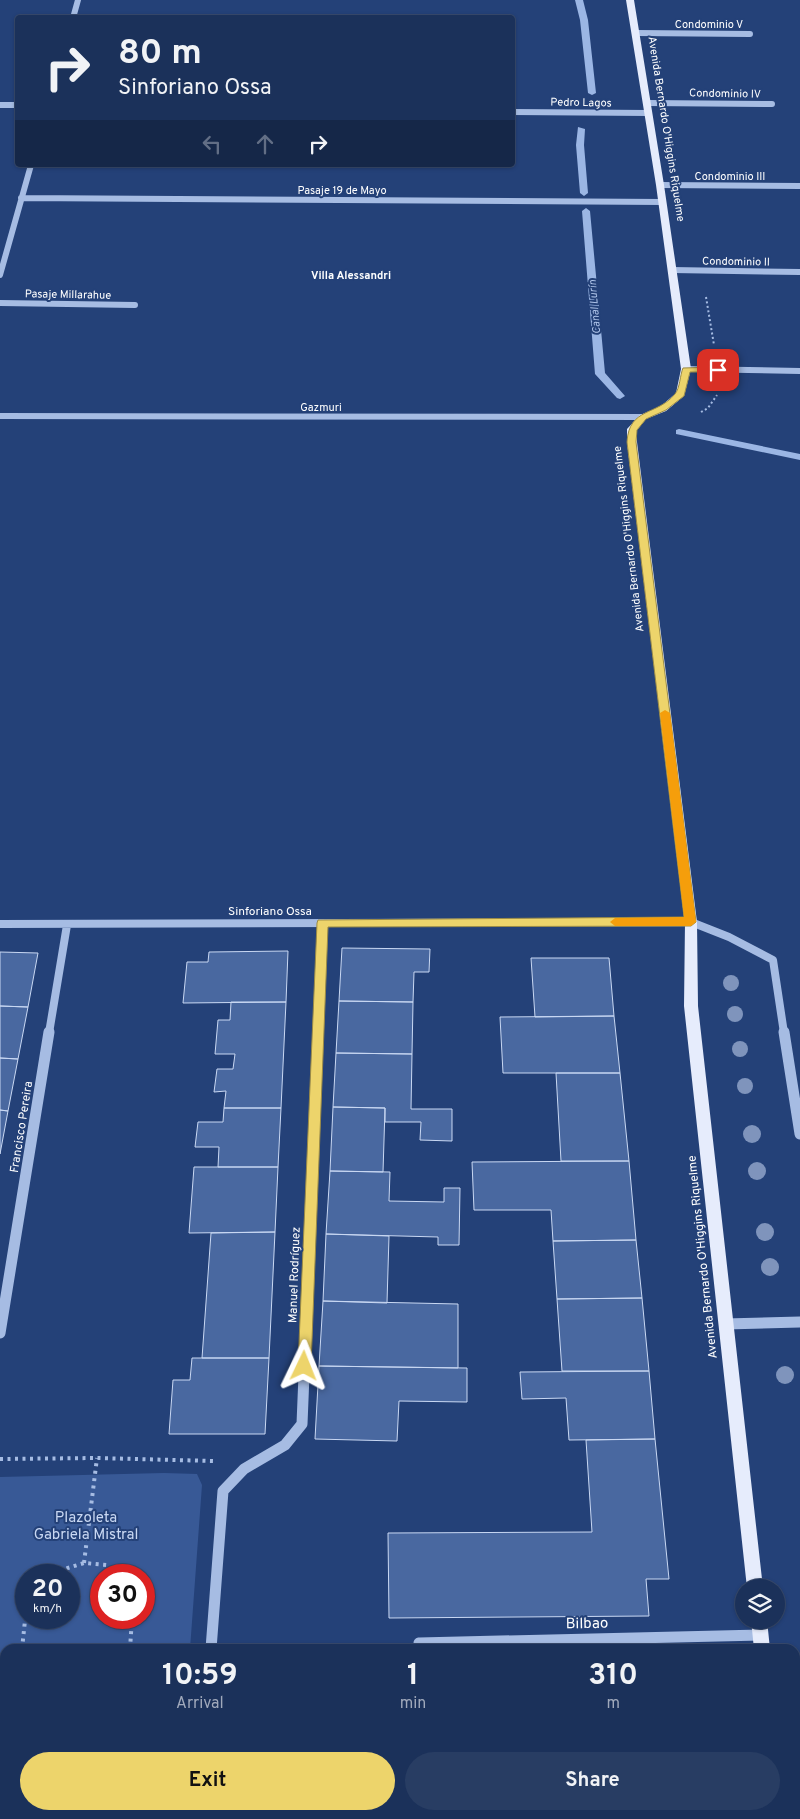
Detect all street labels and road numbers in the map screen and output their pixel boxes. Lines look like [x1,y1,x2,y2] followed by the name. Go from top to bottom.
[675,18,743,32] street label: Condominio V
[644,36,688,223] street label: Avenida Bernardo O'Higgins Riquelme
[689,86,761,102] street label: Condominio IV
[550,95,612,111] street label: Pedro Lagos
[695,170,765,184] street label: Condominio III
[297,184,387,198] street label: Pasaje 19 de Mayo
[702,254,770,270] street label: Condominio II
[25,287,111,303] street label: Pasaje Millarahue
[300,401,342,415] street label: Gazmuri
[611,445,647,633] street label: Avenida Bernardo O'Higgins Riquelme
[228,904,312,920] street label: Sinforiano Ossa
[7,1080,37,1174] street label: Francisco Pereira
[684,1154,722,1359] street label: Avenida Bernardo O'Higgins Riquelme
[285,1227,305,1324] street label: Manuel Rodríguez
[566,1615,609,1634] street label: Bilbao

